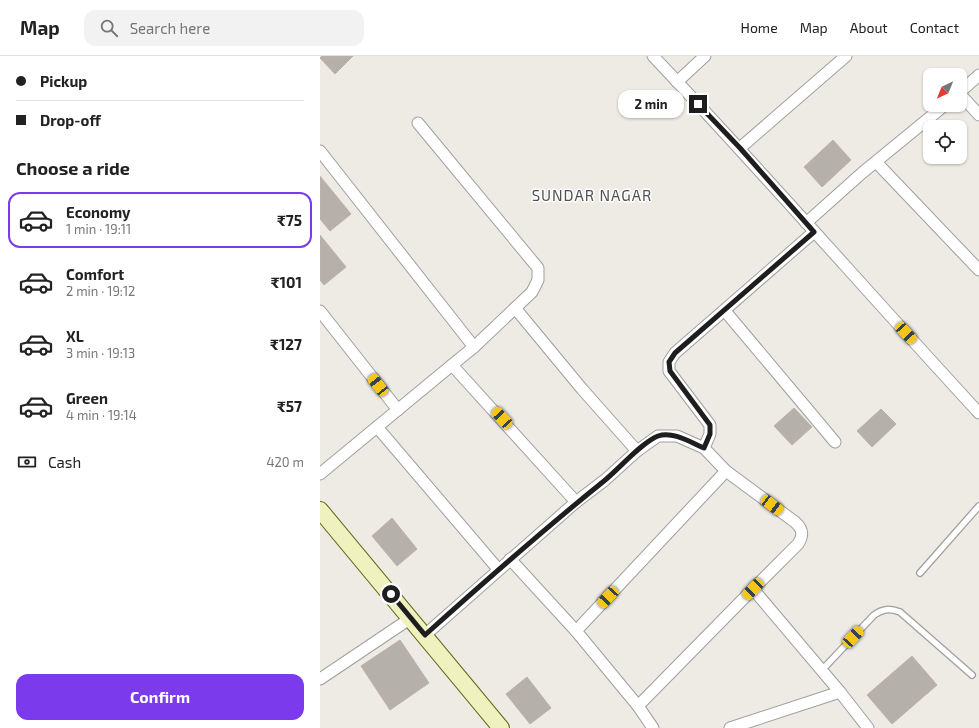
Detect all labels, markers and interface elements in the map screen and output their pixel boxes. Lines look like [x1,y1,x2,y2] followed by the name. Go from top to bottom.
[84,10,364,46] search box
[20,16,60,39] text: Map
[98,17,120,39] icon: search
[130,19,210,37] text: Search here
[741,19,778,36] text: Home
[800,19,828,36] text: Map
[850,19,888,36] text: About
[910,19,959,36] text: Contact
[923,68,967,112] north arrow
[923,68,967,164] map controls
[40,72,87,90] text: Pickup
[618,90,684,118] callout: 2 min
[689,95,707,113] route end
[634,96,668,112] text: 2 min
[40,111,101,129] text: Drop-off
[923,120,967,164] button: locate
[16,157,130,179] text: Choose a ride
[532,186,652,204] district label: SUNDAR NAGAR
[18,202,54,238] icon: car
[66,203,131,221] text: Economy
[277,211,302,229] text: ₹75
[66,221,131,237] text: 1 min · 19:11
[18,264,54,300] icon: car
[66,265,124,283] text: Comfort
[271,273,302,291] text: ₹101
[66,283,135,299] text: 2 min · 19:12
[893,320,919,346] car
[18,326,54,362] icon: car
[66,327,84,345] text: XL
[270,335,302,353] text: ₹127
[66,345,135,361] text: 3 min · 19:13
[366,372,390,398] car
[18,388,54,424] icon: car
[66,389,108,407] text: Green
[277,397,302,415] text: ₹57
[489,405,515,431] car
[66,407,137,423] text: 4 min · 19:14
[16,451,38,473] icon: cash
[48,453,81,471] text: Cash
[267,454,304,470] text: 420 m
[759,493,785,517] car
[740,576,766,602] car
[595,584,621,610] car
[382,585,400,603] route start
[840,624,866,650] car
[16,674,304,720] button: Confirm

